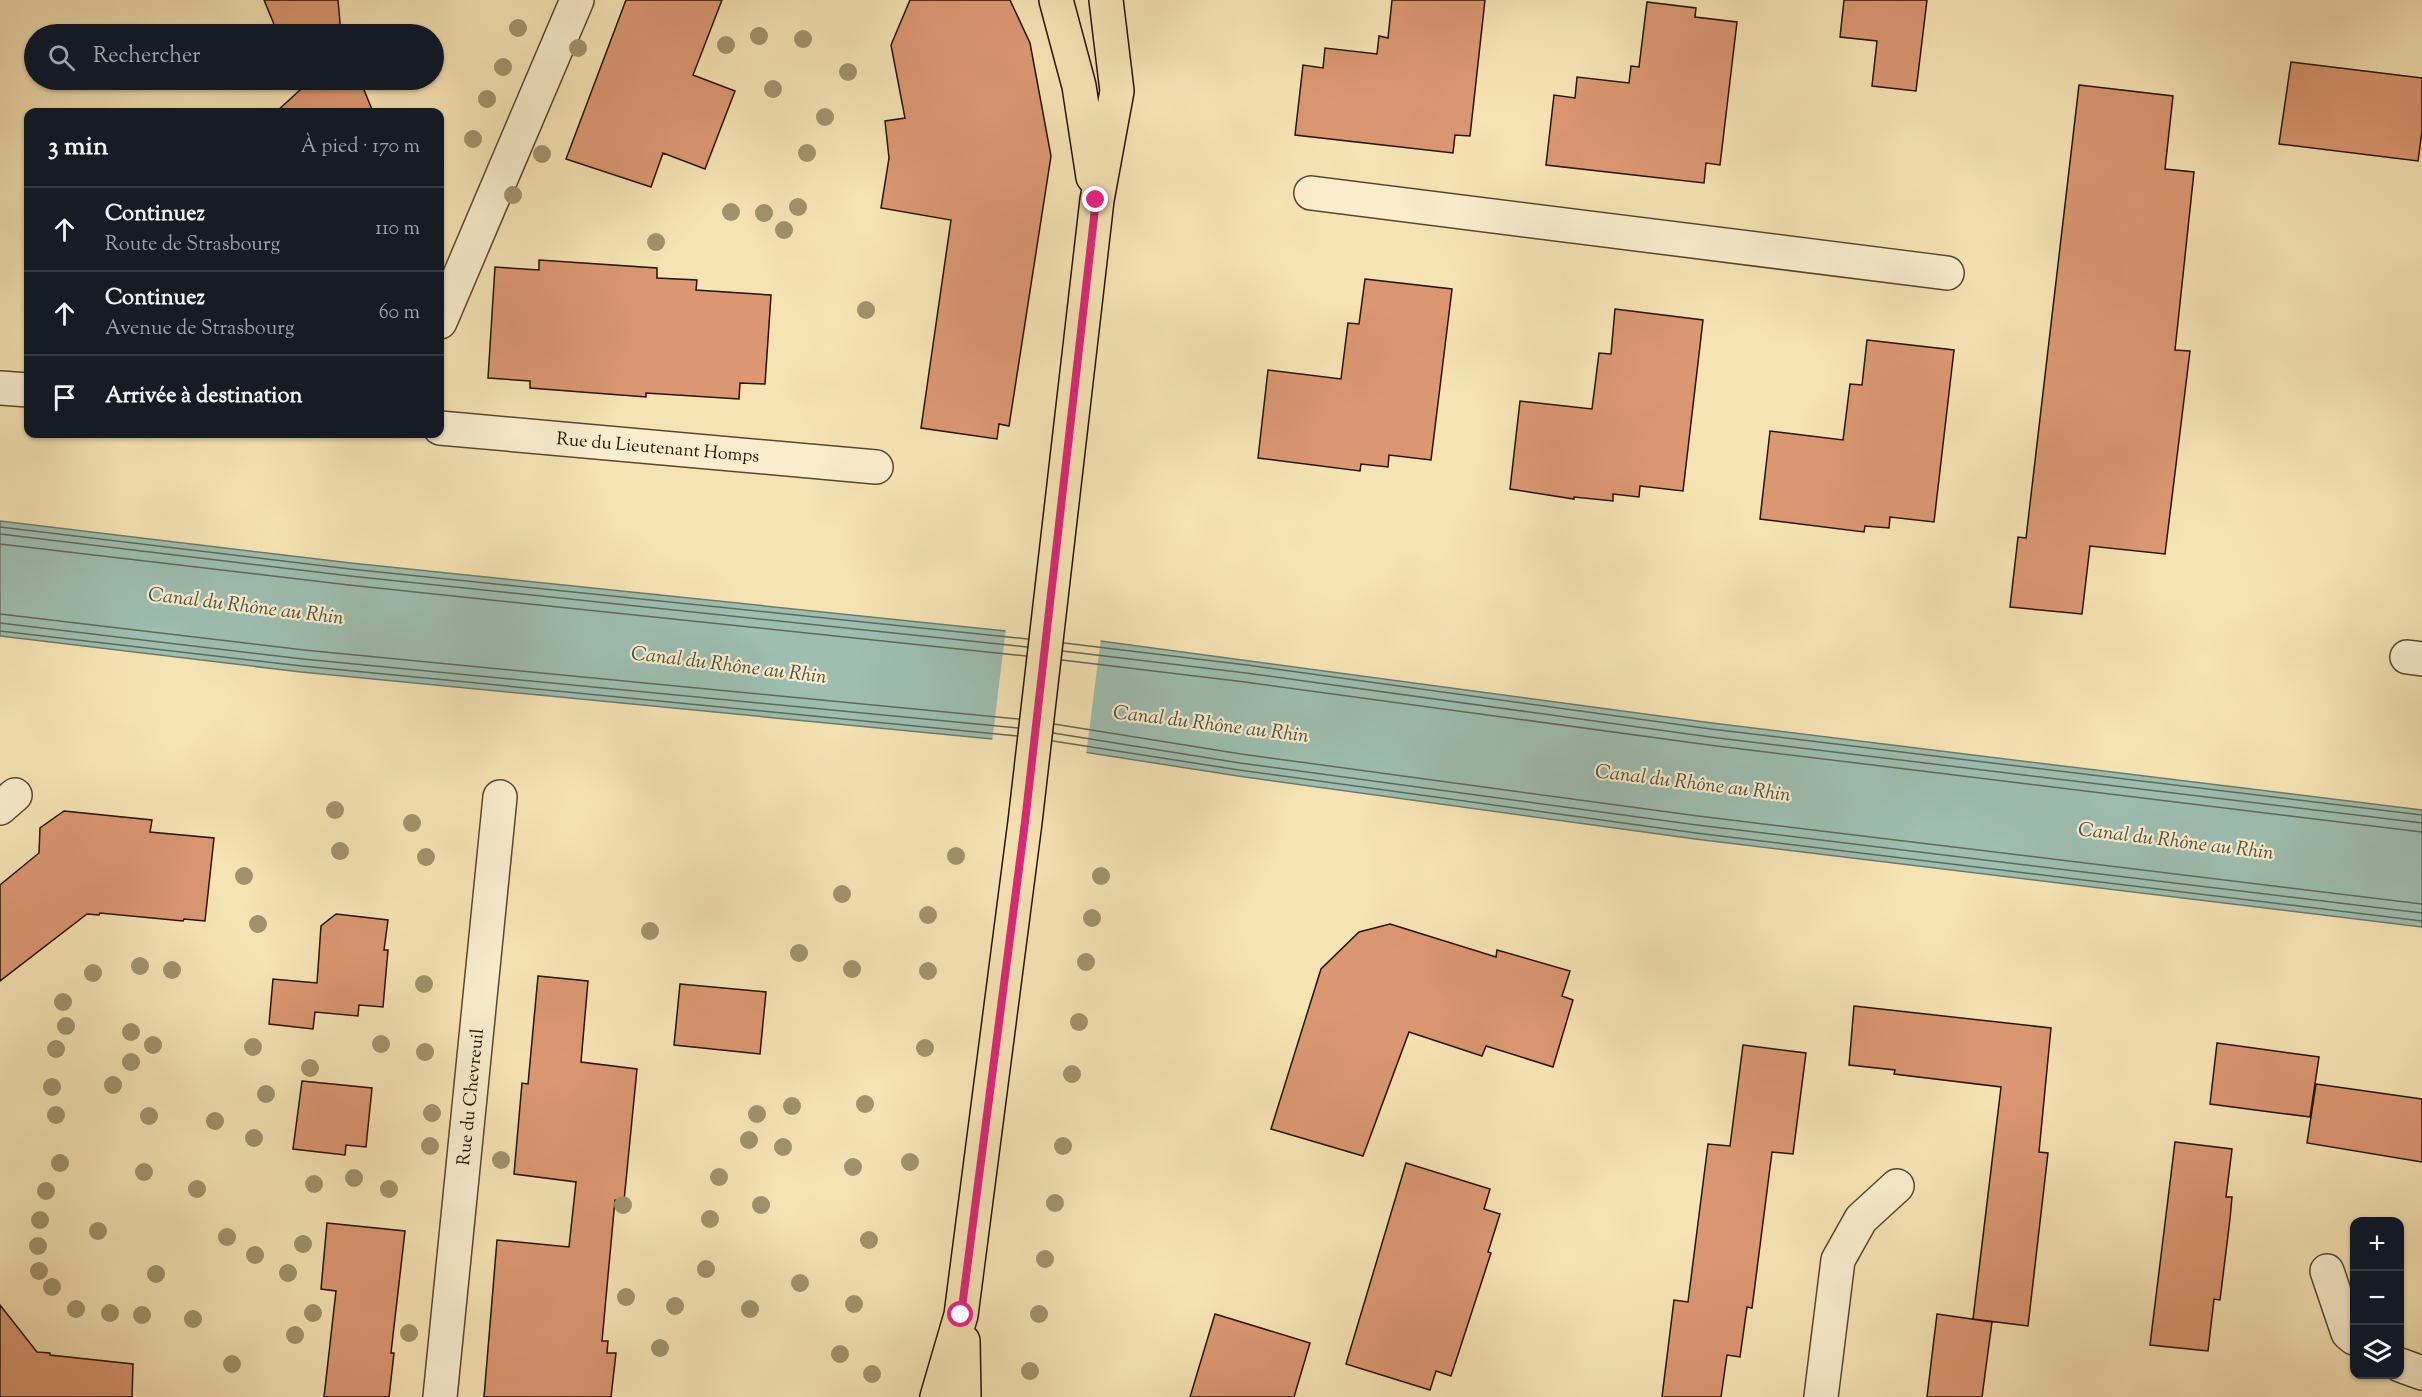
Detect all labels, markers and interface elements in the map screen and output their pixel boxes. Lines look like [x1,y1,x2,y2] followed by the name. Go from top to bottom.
[24,24,444,90] search box
[45,41,78,74] icon: search
[93,41,200,73] text: Rechercher
[48,129,108,166] text: 3 min
[301,133,420,162] text: À pied · 170 m
[1082,186,1108,212] route end
[105,199,205,231] text: Continuez
[48,213,81,246] icon: ahead
[375,215,420,244] text: 110 m
[105,231,280,260] text: Route de Strasbourg
[105,283,205,315] text: Continuez
[48,297,81,330] icon: ahead
[379,299,420,328] text: 60 m
[105,315,295,344] text: Avenue de Strasbourg
[48,381,81,414] icon: arrive
[105,381,302,413] text: Arrivée à destination
[555,427,760,471] street label: Rue du Lieutenant Homps
[146,581,346,634] water label: Canal du Rhône au Rhin
[629,640,829,693] water label: Canal du Rhône au Rhin
[1111,699,1311,752] water label: Canal du Rhône au Rhin
[1593,758,1793,811] water label: Canal du Rhône au Rhin
[2076,816,2276,869] water label: Canal du Rhône au Rhin
[452,1028,492,1167] street label: Rue du Chevreuil
[2350,1217,2404,1379] map controls
[2350,1217,2404,1271] button: +
[2350,1271,2404,1325] button: −
[947,1301,973,1327] route start
[2350,1325,2404,1379] button: layers

